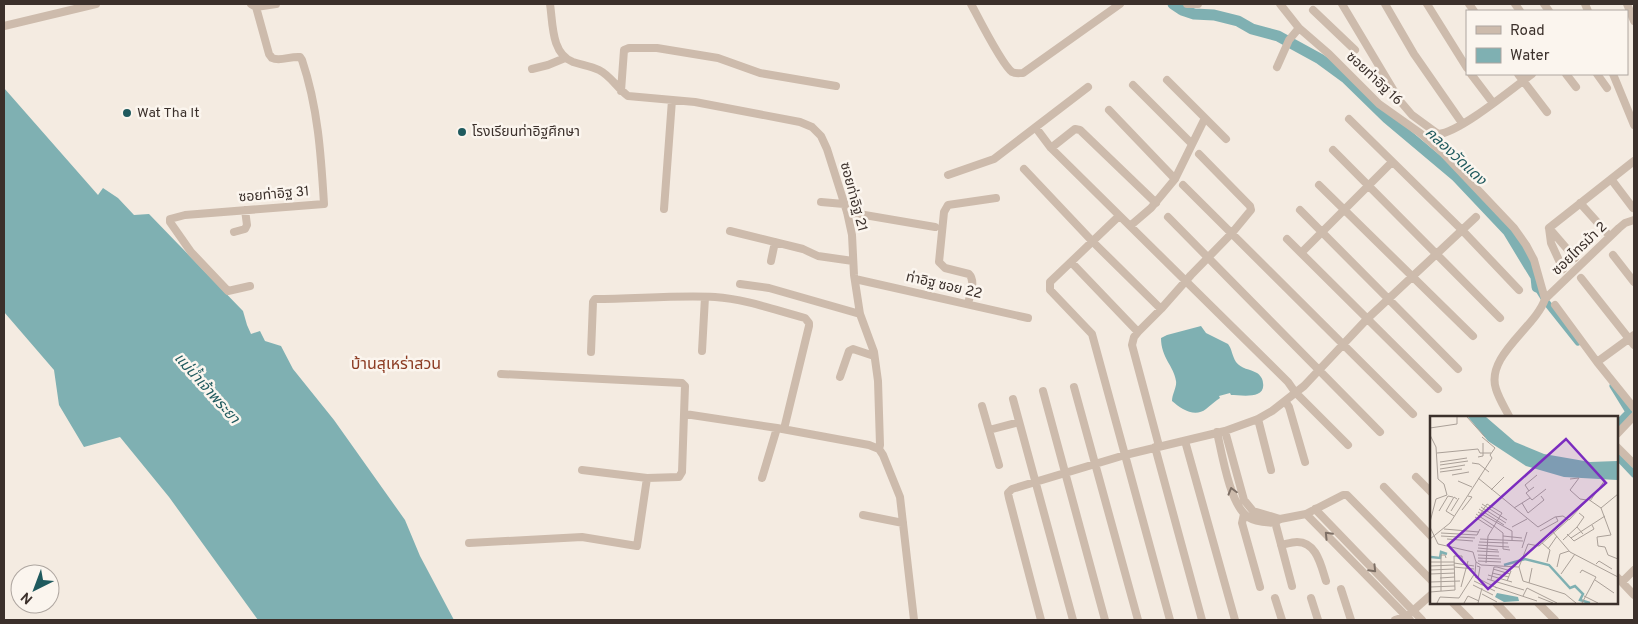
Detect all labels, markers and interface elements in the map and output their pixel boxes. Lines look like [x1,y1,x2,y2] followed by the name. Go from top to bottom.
[1466,10,1628,75] legend
[1510,22,1545,41] text: Road
[1510,47,1550,66] text: Water
[1342,48,1406,109] street label: ซอยท่าอิฐ 16
[137,105,200,122] place label: Wat Tha It
[121,107,133,119] marker: Wat Tha It
[472,123,580,141] place label: โรงเรียนท่าอิฐศึกษา
[1420,124,1490,191] water label: คลองวัดแดง
[456,126,468,138] marker: โรงเรียนท่าอิฐศึกษา
[836,160,871,234] street label: ซอยท่าอิฐ 21
[238,182,310,207] street label: ซอยท่าอิฐ 31
[1549,219,1611,279] street label: ซอยไทรม้า 2
[904,268,984,303] street label: ท่าอิฐ ซอย 22
[169,348,246,429] water label: แม่น้ำเจ้าพระยา
[351,355,441,375] district label: บ้านสุเหร่าสวน
[1430,416,1618,604] inset map
[1227,486,1238,495] one-way arrow
[1325,531,1334,540] one-way arrow
[10,564,60,614] north arrow
[1367,564,1376,573] one-way arrow
[18,588,37,607] text: N

